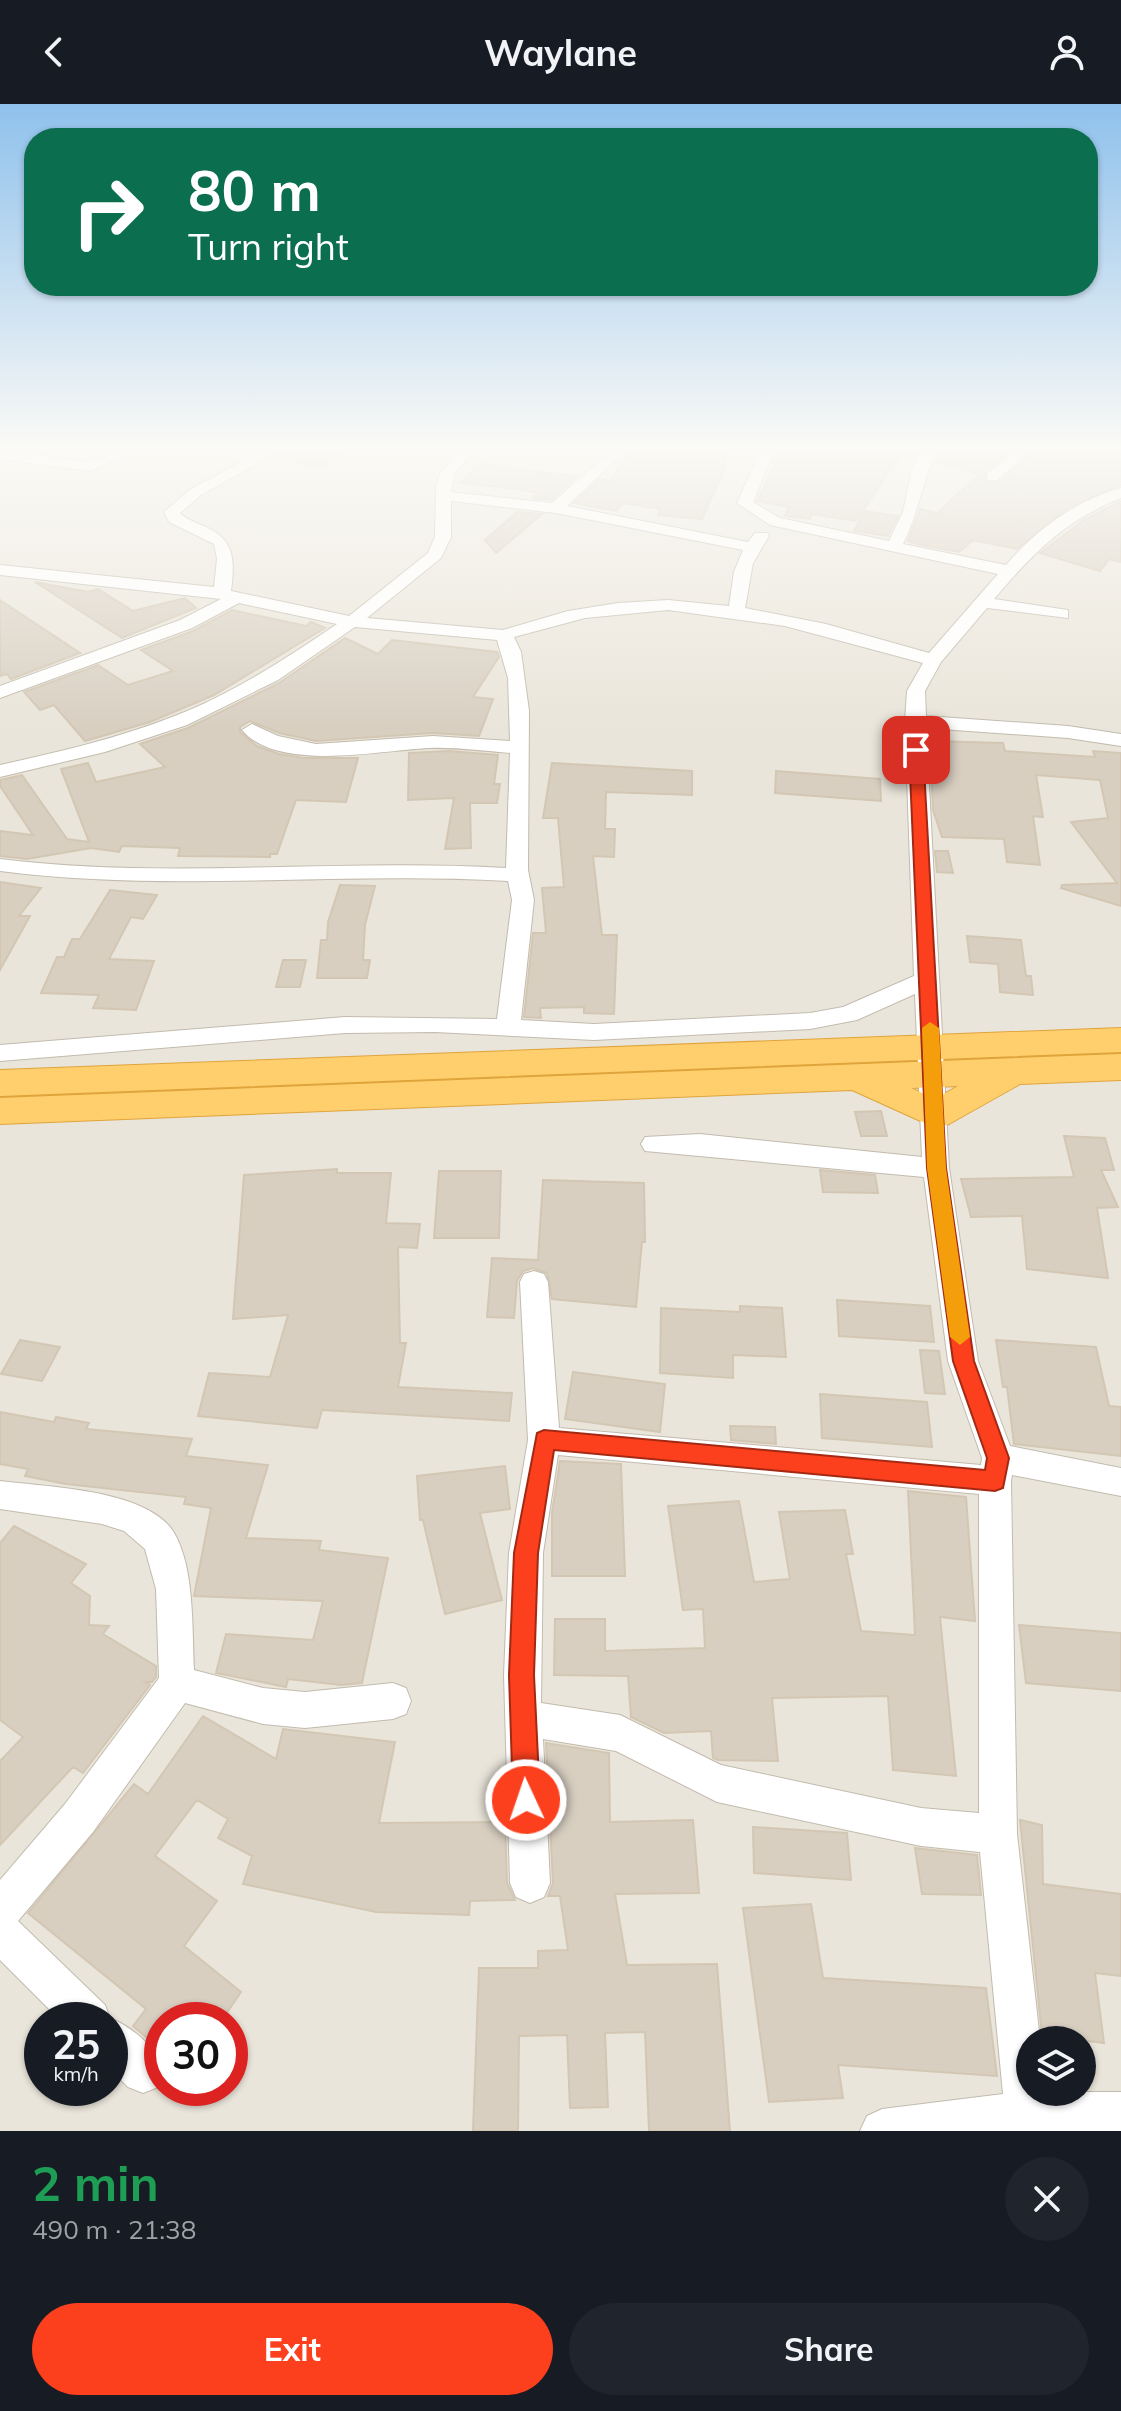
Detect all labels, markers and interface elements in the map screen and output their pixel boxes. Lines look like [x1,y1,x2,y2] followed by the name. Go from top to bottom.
[32,30,76,74] icon: back
[484,30,637,75] text: Waylane
[1045,30,1089,74] icon: person
[188,155,321,225] text: 80 m
[56,160,160,264] icon: right
[188,224,349,269] text: Turn right
[882,716,950,784] pin
[894,728,938,772] icon: arrive
[484,1758,568,1842] position arrow
[144,2002,248,2106] speed limit sign: 30
[52,2019,100,2069] text: 25
[1016,2026,1096,2106] map controls
[1016,2026,1096,2106] button: layers
[53,2061,99,2086] text: km/h
[32,2153,159,2213] text: 2 min
[1005,2157,1089,2241] button: close
[32,2213,196,2246] text: 490 m · 21:38
[32,2303,553,2395] button: Exit
[569,2303,1089,2395] button: Share

